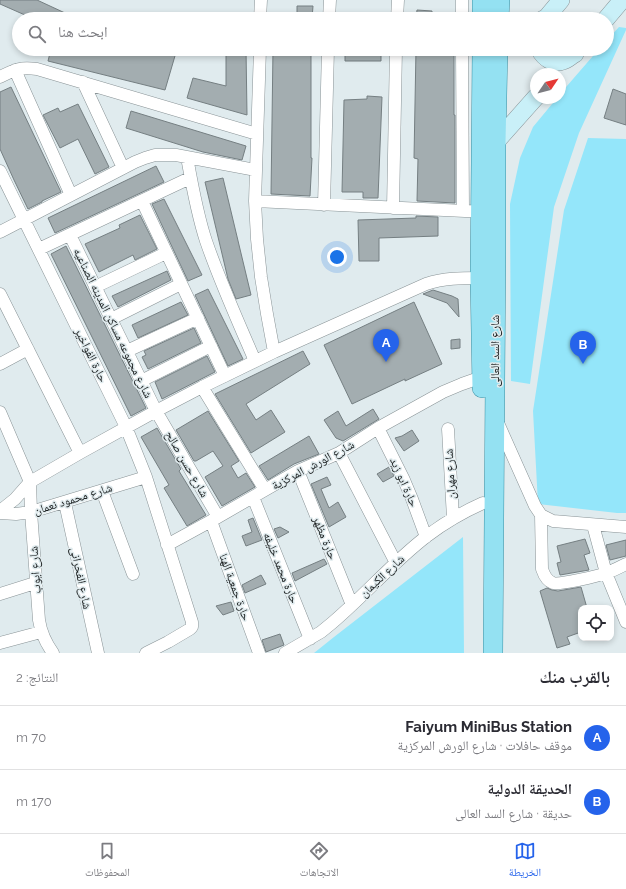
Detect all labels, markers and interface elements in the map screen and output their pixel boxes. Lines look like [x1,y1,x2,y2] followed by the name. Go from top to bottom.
[12,12,614,56] search box
[26,23,48,45] icon: search
[58,23,108,41] text: ابحث هنا
[530,68,566,104] north arrow
[70,246,156,401] street label: شارع مجموعه مساكن المدينه الصناعيه
[327,247,347,267] your location
[488,315,503,387] street label: شارع السد العالى
[71,325,110,385] street label: حارة الفواخير
[373,329,399,362] pin: A
[570,331,596,364] pin: B
[161,428,212,500] street label: شارع حسن صالح
[269,437,357,493] street label: شارع الورش المركزية
[442,448,459,500] street label: شارع مهران
[387,455,421,509] street label: حارة ابو زيد
[32,480,114,519] street label: شارع محمود نعمان
[310,513,340,562] street label: حارة مظهر
[260,530,302,606] street label: حارة محمد خليفه
[26,546,45,594] street label: شارع ايوب
[67,546,94,611] street label: شارع الفخرانى
[216,552,254,623] street label: حارة جمعية الهنا
[357,552,408,601] street label: شارع الكيمان
[578,605,614,641] map controls
[578,605,614,641] button: locate
[540,667,610,687] text: بالقرب منك
[16,670,58,685] text: النتائج: 2
[405,718,572,736] text: Faiyum MiniBus Station
[16,730,46,745] text: 70 m
[593,730,601,745] text: A
[398,738,572,753] text: موقف حافلات · شارع الورش المركزية
[488,780,572,798] text: الحديقة الدولية
[16,794,52,809] text: 170 m
[593,794,601,809] text: B
[455,806,572,821] text: حديقة · شارع السد العالى
[85,840,130,883] tab: المحفوظات
[300,840,339,883] tab: الاتجاهات
[509,840,541,883] tab: الخريطة

